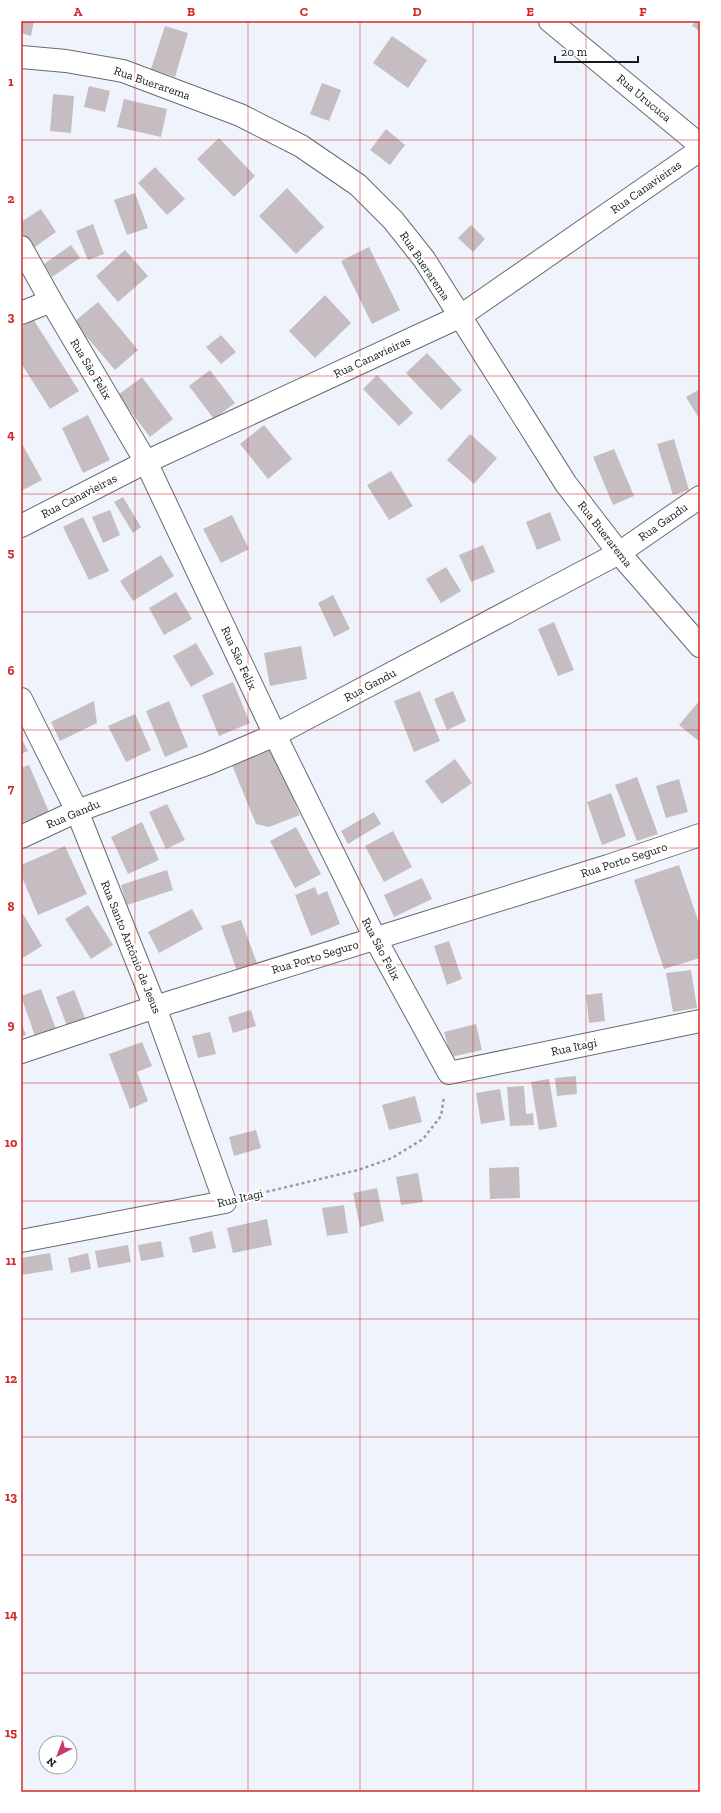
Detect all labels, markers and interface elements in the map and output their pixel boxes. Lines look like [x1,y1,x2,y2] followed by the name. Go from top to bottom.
[74,4,83,19] text: A
[187,4,195,19] text: B
[300,4,308,19] text: C
[412,4,422,19] text: D
[526,4,534,19] text: E
[639,4,647,19] text: F
[555,38,638,64] scale bar
[561,45,588,59] text: 20 m
[112,63,192,103] street label: Rua Buerarema
[614,71,674,125] street label: Rua Urucuca
[8,74,14,89] text: 1
[608,157,684,217] street label: Rua Canavieiras
[8,191,15,206] text: 2
[397,229,453,303] street label: Rua Buerarema
[8,309,15,324] text: 3
[331,333,413,381] street label: Rua Canavieiras
[67,336,115,402] street label: Rua São Felix
[7,427,15,442] text: 4
[39,471,119,521] street label: Rua Canavieiras
[575,498,635,570] street label: Rua Buerarema
[636,500,691,544] street label: Rua Gandu
[8,545,15,560] text: 5
[218,624,260,692] street label: Rua São Felix
[8,663,15,678] text: 6
[342,665,399,705] street label: Rua Gandu
[8,781,15,796] text: 7
[44,796,102,832] street label: Rua Gandu
[579,839,669,881] street label: Rua Porto Seguro
[98,879,164,1015] street label: Rua Santo Antônio de Jesus
[7,899,15,914] text: 8
[359,915,403,983] street label: Rua São Felix
[270,937,360,977] street label: Rua Porto Seguro
[8,1017,15,1032] text: 9
[550,1035,599,1059] street label: Rua Itagi
[5,1135,18,1150] text: 10
[216,1186,265,1210] street label: Rua Itagi
[6,1253,17,1268] text: 11
[5,1371,17,1386] text: 12
[5,1489,17,1504] text: 13
[5,1607,18,1622] text: 14
[5,1725,17,1740] text: 15
[38,1735,78,1775] north arrow
[44,1754,59,1770] text: N

